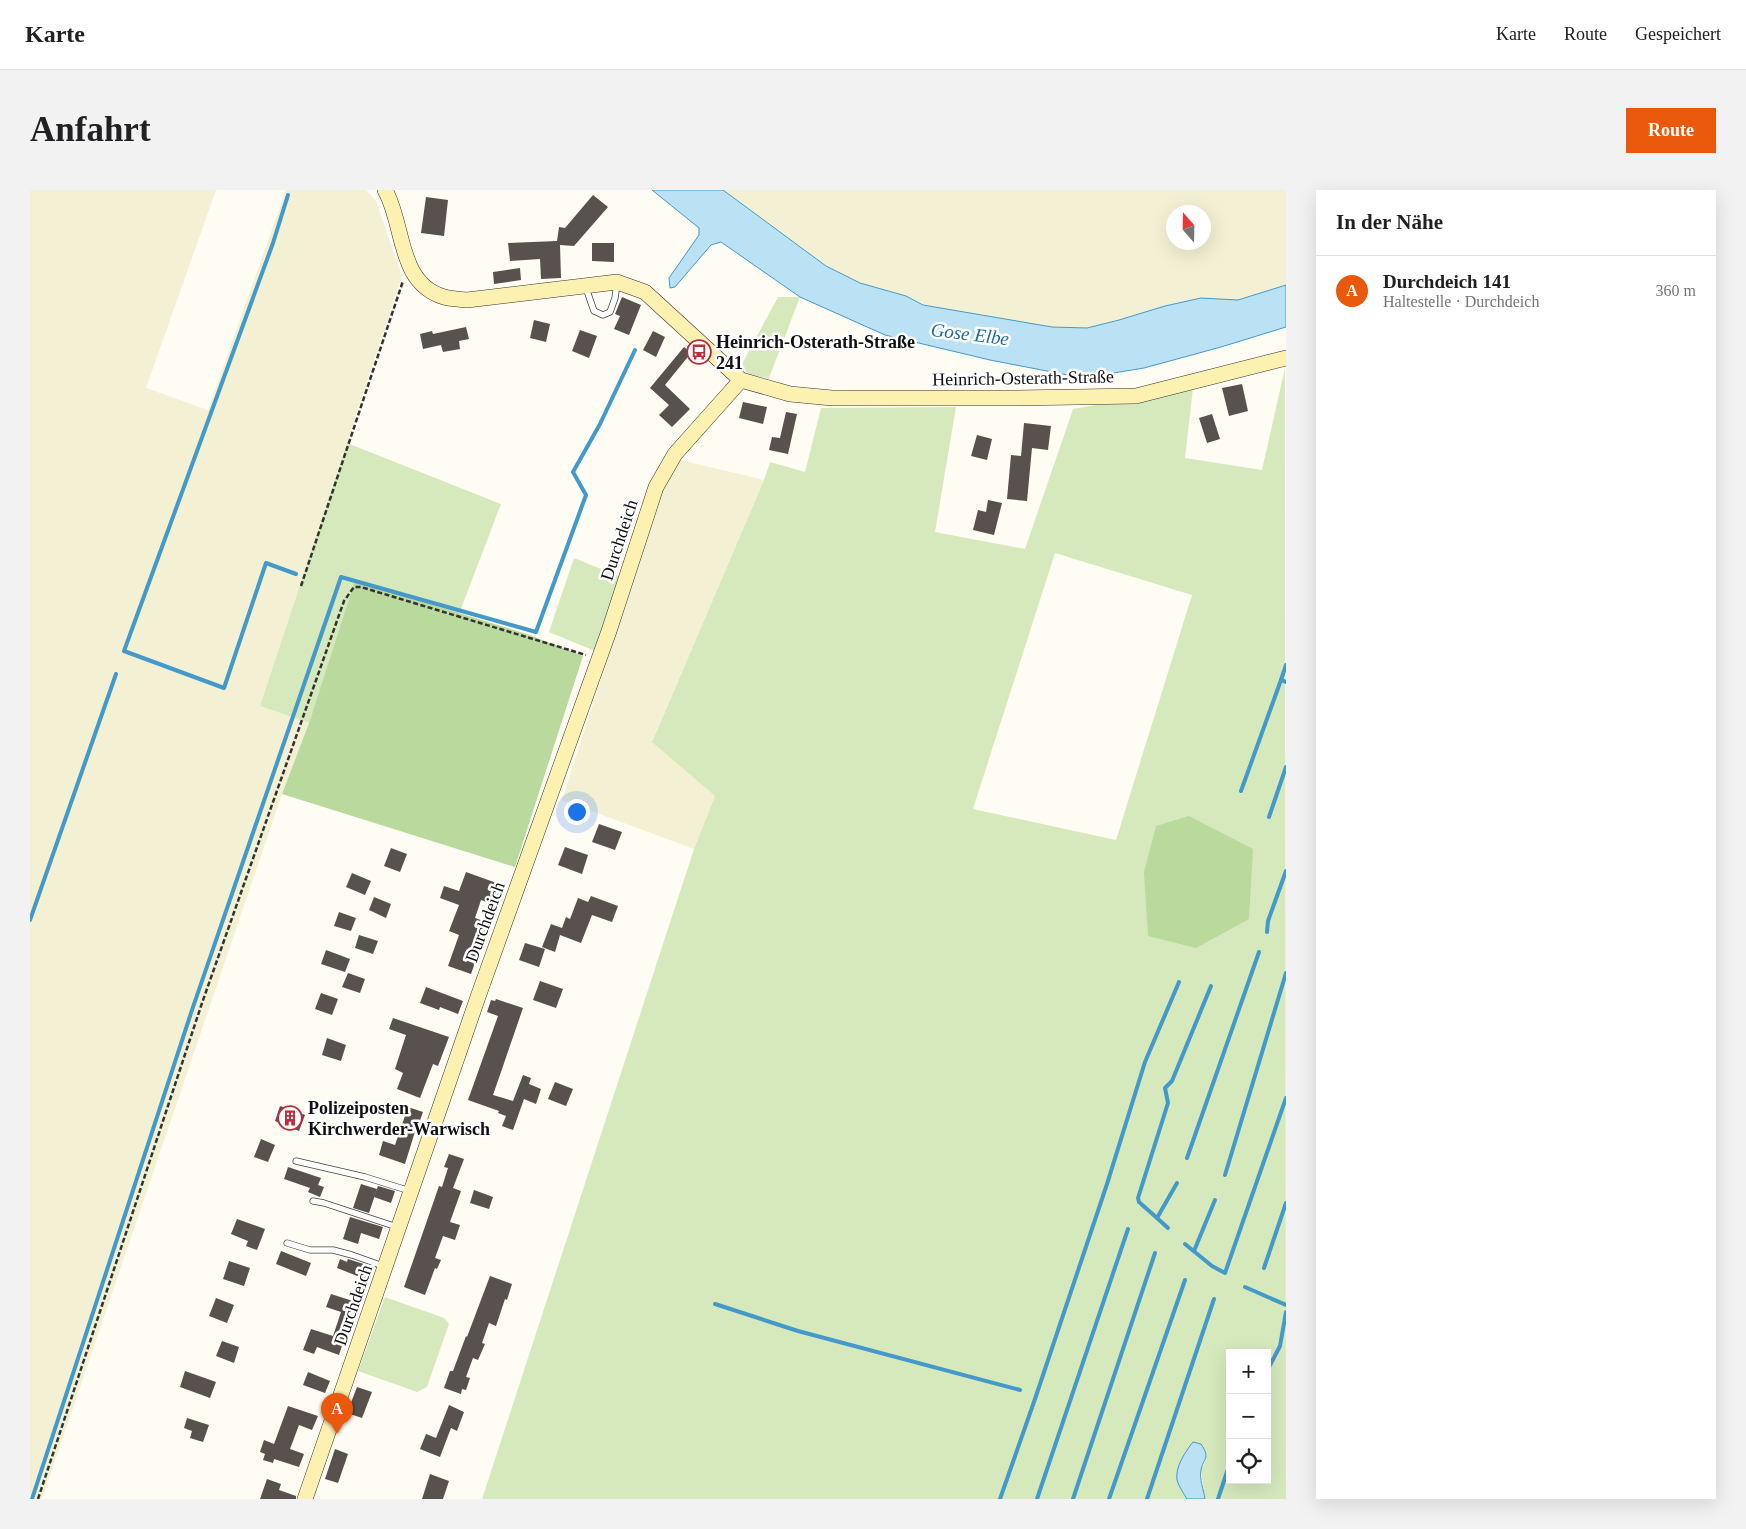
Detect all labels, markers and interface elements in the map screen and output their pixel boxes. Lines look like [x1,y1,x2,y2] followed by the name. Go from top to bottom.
[25,21,85,47] text: Karte
[1496,24,1536,44] text: Karte
[1564,24,1607,44] text: Route
[1635,24,1721,44] text: Gespeichert
[1626,108,1716,153] button: Route
[30,110,151,149] text: Anfahrt
[1166,205,1211,250] north arrow
[1336,210,1443,234] text: In der Nähe
[1383,271,1511,292] text: Durchdeich 141
[1346,282,1358,299] text: A
[1656,282,1696,299] text: 360 m
[1383,293,1539,310] text: Haltestelle · Durchdeich
[930,319,1010,349] water label: Gose Elbe
[716,332,915,373] place label: Heinrich-Osterath-Straße 241
[686,339,712,365] bus stop icon: Heinrich-Osterath-Straße 241
[932,366,1114,390] street label: Heinrich-Osterath-Straße
[597,497,641,583] street label: Durchdeich
[564,799,590,825] your location
[461,879,509,965] street label: Durchdeich
[308,1098,490,1139] place label: Polizeiposten Kirchwerder-Warwisch
[277,1105,303,1131] building icon: Polizeiposten Kirchwerder-Warwisch
[330,1262,376,1348] street label: Durchdeich
[1226,1349,1271,1484] map controls
[1226,1349,1271,1394] button: +
[321,1393,353,1434] pin: A
[1226,1394,1271,1439] button: −
[1226,1439,1271,1484] button: locate

